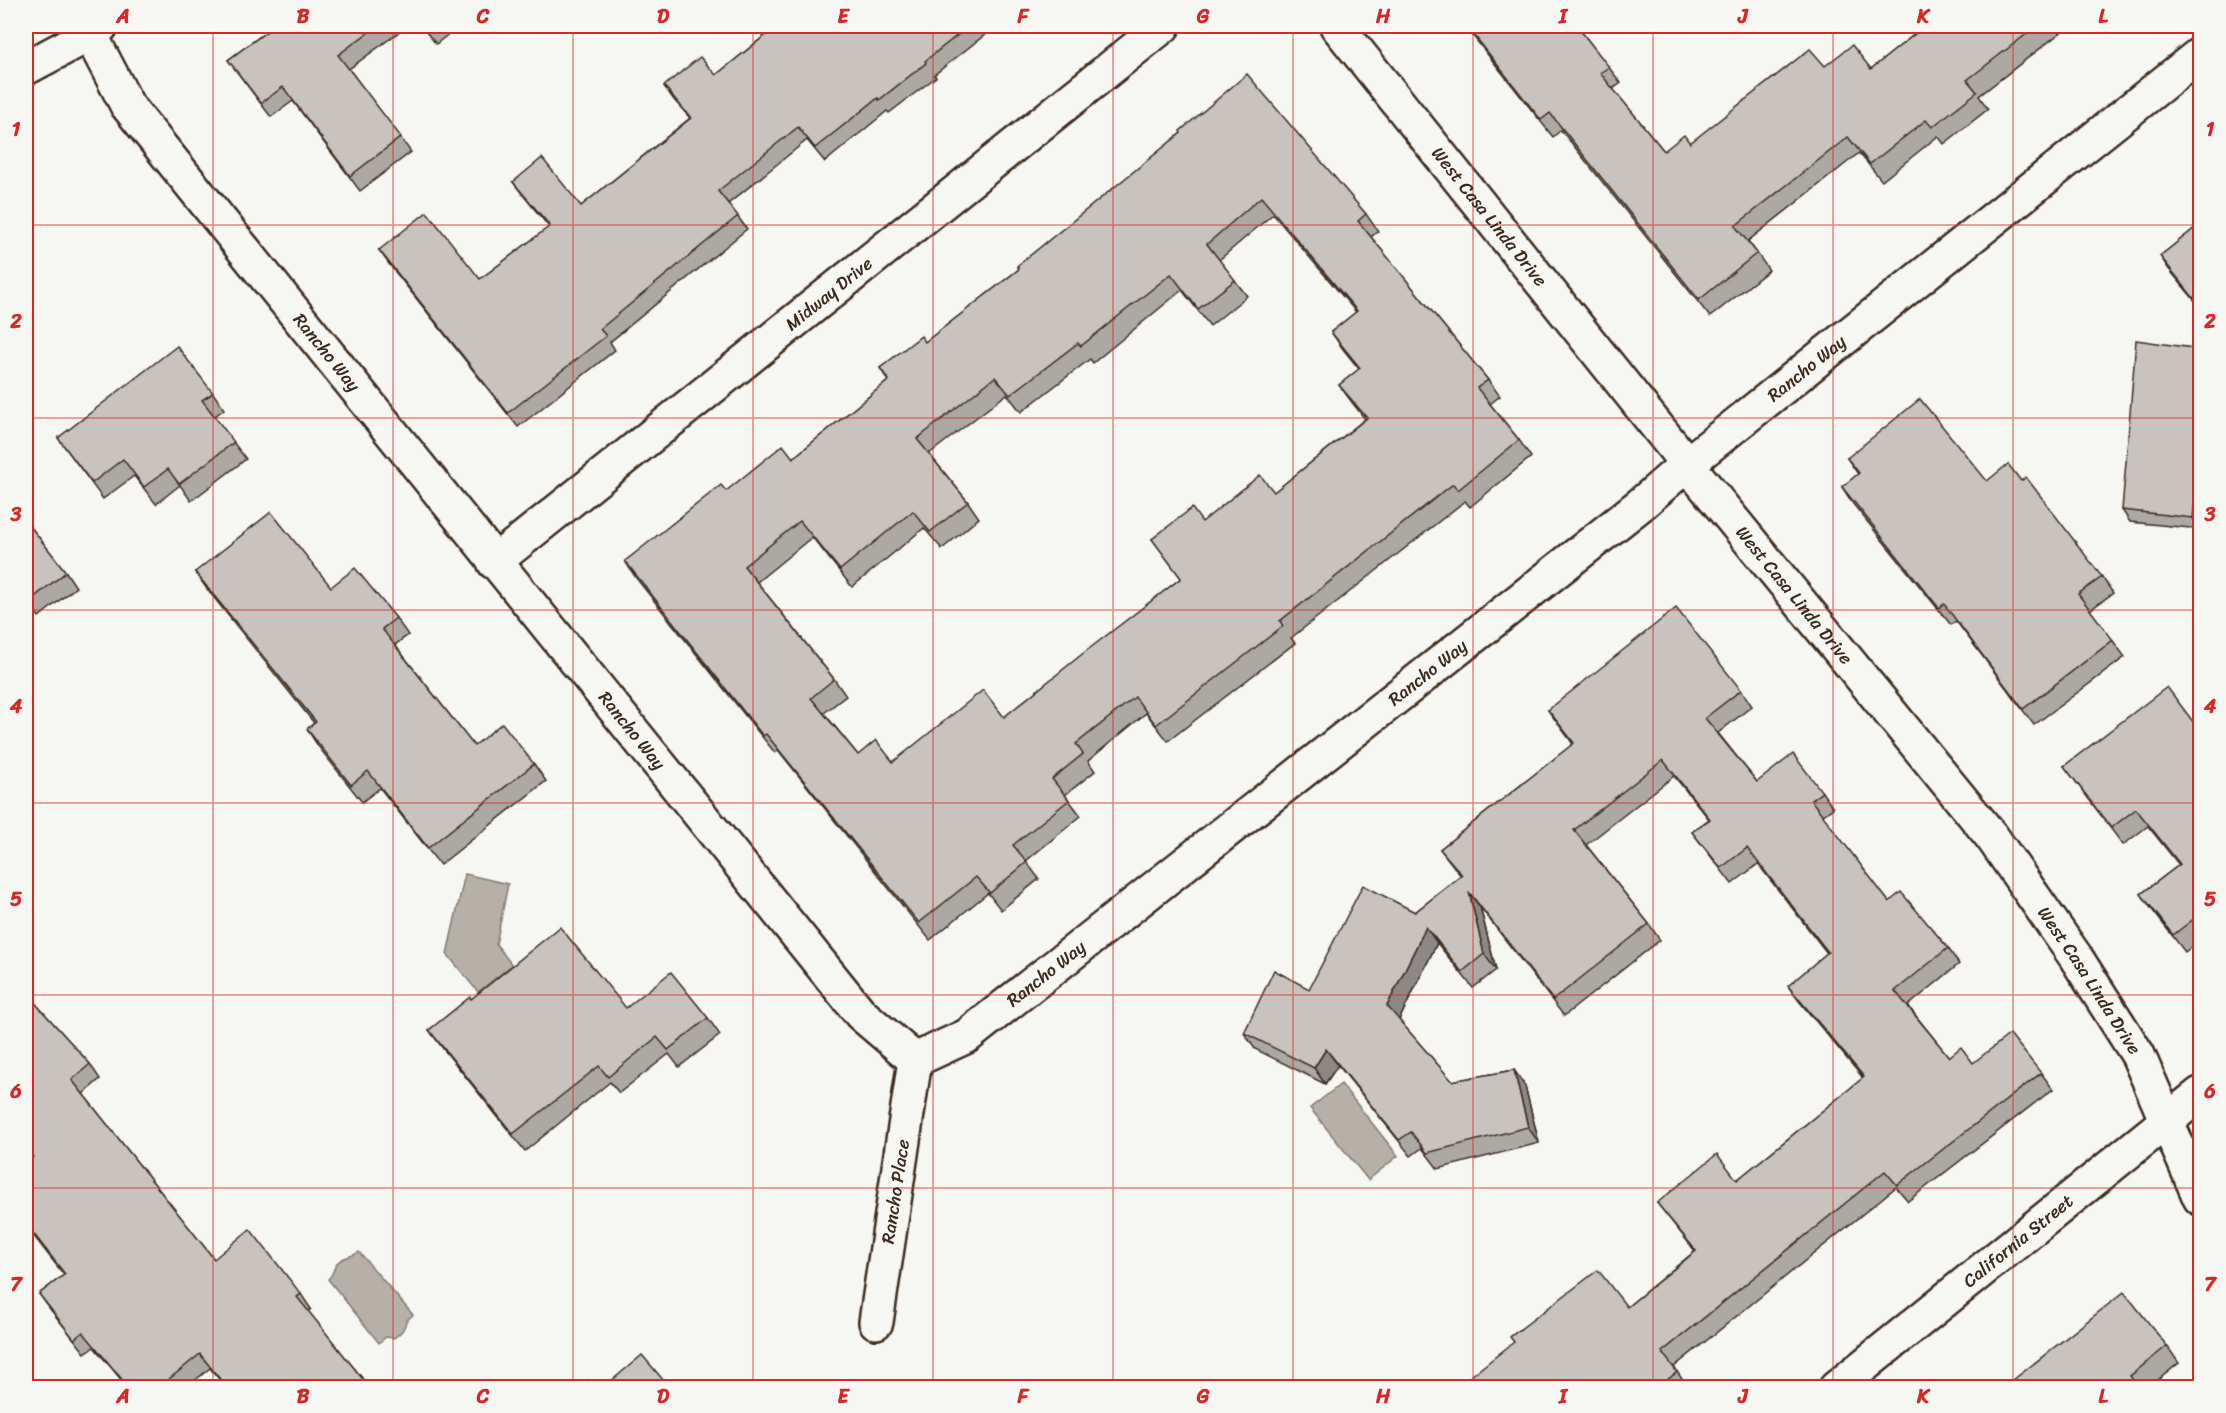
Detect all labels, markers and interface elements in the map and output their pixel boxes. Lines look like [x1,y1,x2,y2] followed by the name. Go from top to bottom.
[115,0,130,34] text: A
[297,0,310,34] text: B
[476,0,490,34] text: C
[657,0,670,34] text: D
[837,0,850,34] text: E
[1017,0,1030,34] text: F
[1196,0,1210,34] text: G
[1375,0,1391,34] text: H
[1558,0,1569,34] text: I
[1737,0,1749,34] text: J
[1916,0,1931,34] text: K
[2098,0,2108,34] text: L
[12,112,21,147] text: 1
[2206,112,2215,147] text: 1
[1423,139,1556,294] street label: West Casa Linda Drive
[778,248,880,339] street label: Midway Drive
[9,304,22,339] text: 2
[2203,304,2216,339] text: 2
[285,306,369,400] street label: Rancho Way
[1760,326,1854,410] street label: Rancho Way
[10,497,22,532] text: 3
[2204,497,2216,532] text: 3
[1727,518,1861,672] street label: West Casa Linda Drive
[1381,630,1475,714] street label: Rancho Way
[590,684,675,778] street label: Rancho Way
[9,689,23,724] text: 4
[2203,689,2217,724] text: 4
[10,882,22,917] text: 5
[2204,882,2216,917] text: 5
[2029,899,2150,1061] street label: West Casa Linda Drive
[999,931,1093,1015] street label: Rancho Way
[9,1074,22,1109] text: 6
[2203,1074,2216,1109] text: 6
[872,1137,919,1246] street label: Rancho Place
[1955,1186,2081,1296] street label: California Street
[10,1267,23,1302] text: 7
[2204,1267,2217,1302] text: 7
[115,1379,130,1413] text: A
[297,1379,310,1413] text: B
[476,1379,490,1413] text: C
[657,1379,670,1413] text: D
[837,1379,850,1413] text: E
[1017,1379,1030,1413] text: F
[1196,1379,1210,1413] text: G
[1375,1379,1391,1413] text: H
[1558,1379,1569,1413] text: I
[1737,1379,1749,1413] text: J
[1916,1379,1931,1413] text: K
[2098,1379,2108,1413] text: L

